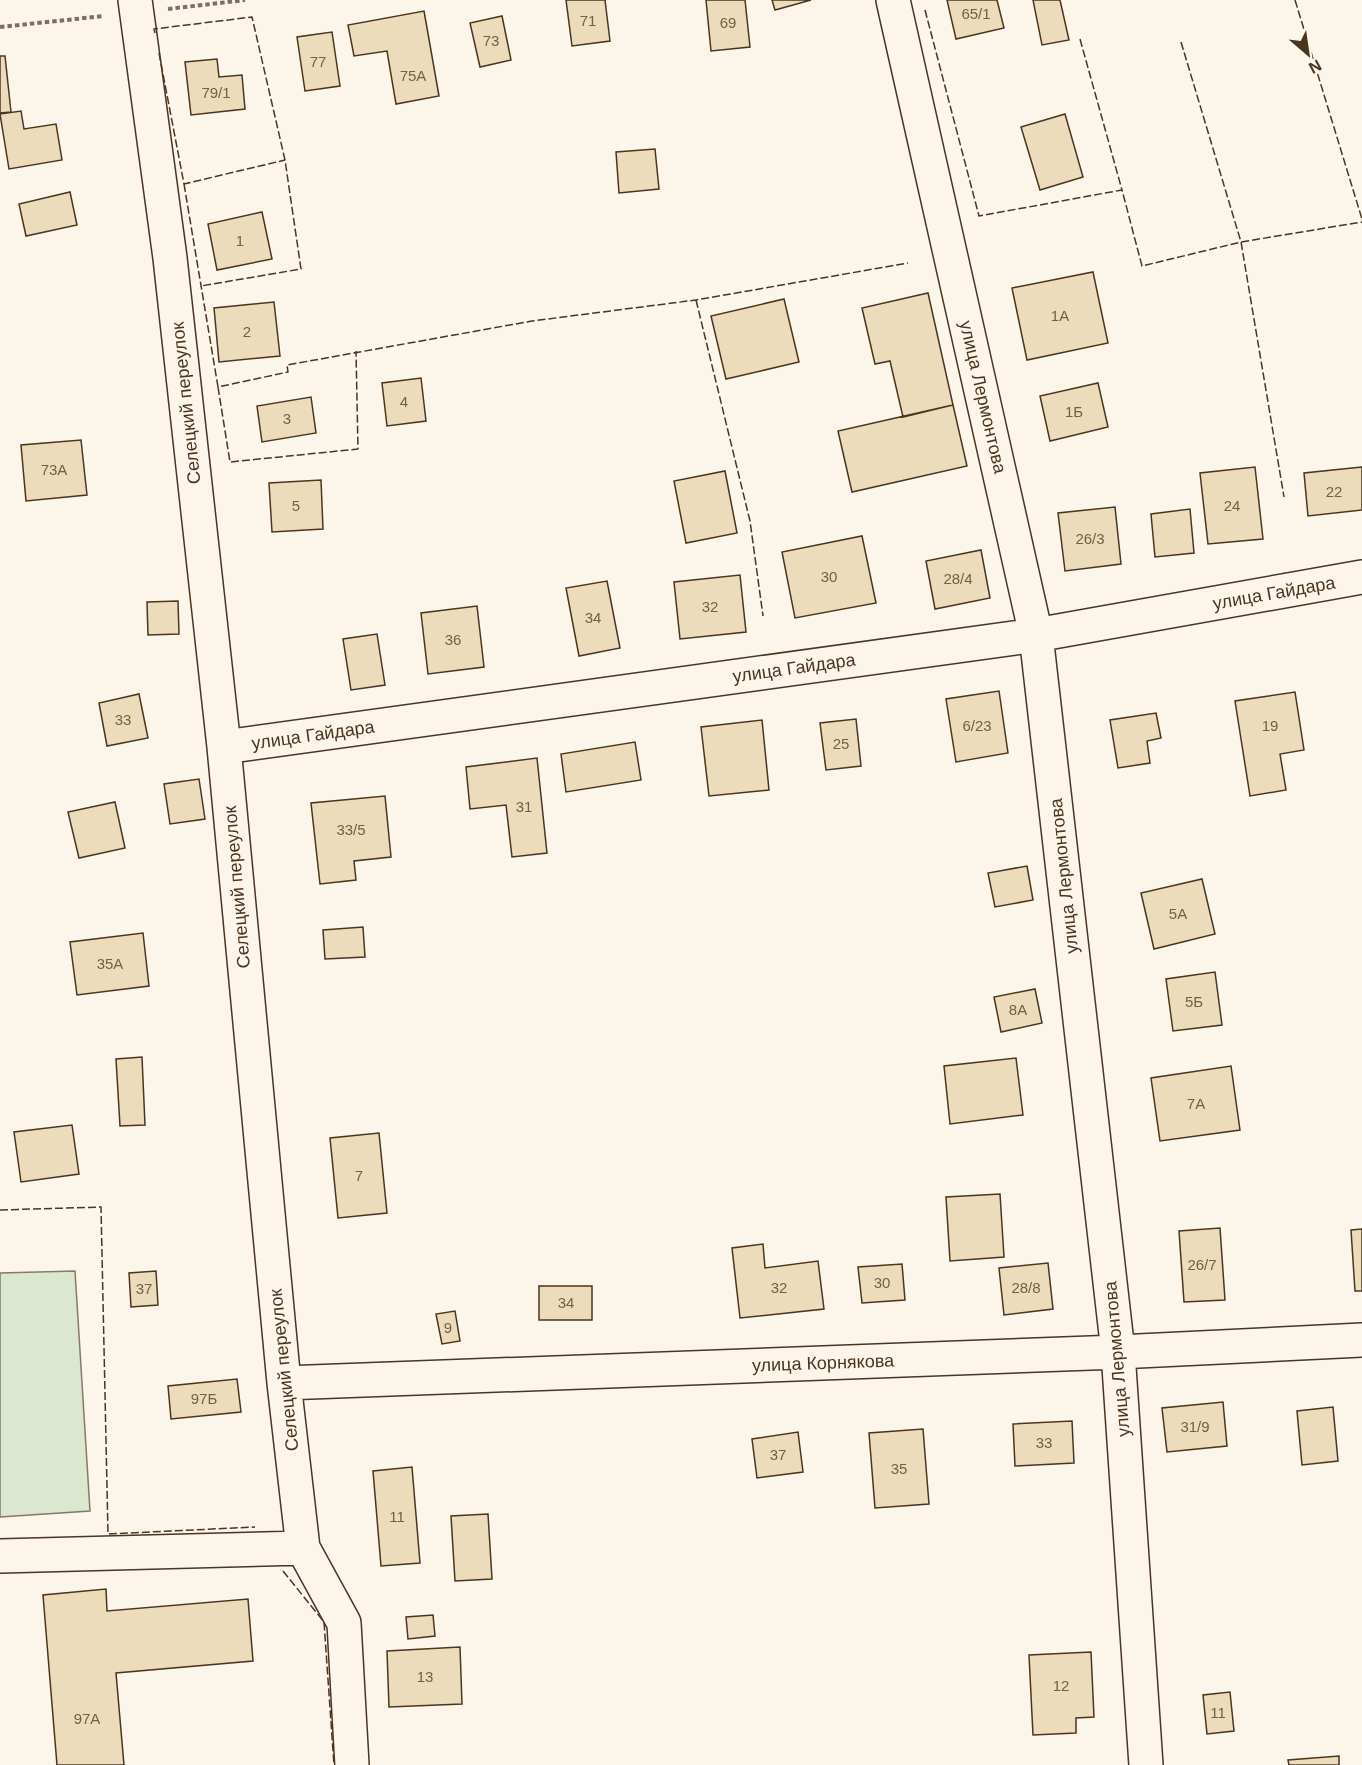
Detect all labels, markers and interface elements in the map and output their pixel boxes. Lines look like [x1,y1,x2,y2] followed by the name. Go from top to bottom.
[961,5,991,22] house number: 65/1
[580,12,596,29] house number: 71
[720,14,736,31] house number: 69
[1278,24,1338,84] north arrow
[483,32,499,49] house number: 73
[310,53,326,70] house number: 77
[1306,56,1324,77] text: N
[400,67,426,84] house number: 75А
[201,84,231,101] house number: 79/1
[236,232,244,249] house number: 1
[1051,307,1069,324] house number: 1А
[956,319,1011,476] street label: улица Лермонтова
[168,321,204,485] street label: Селецкий переулок
[243,323,251,340] house number: 2
[400,393,408,410] house number: 4
[1065,403,1083,420] house number: 1Б
[283,410,291,427] house number: 3
[41,461,67,478] house number: 73А
[1326,483,1342,500] house number: 22
[292,497,300,514] house number: 5
[1224,497,1240,514] house number: 24
[1075,530,1105,547] house number: 26/3
[821,568,837,585] house number: 30
[943,570,973,587] house number: 28/4
[1211,572,1338,614] street label: улица Гайдара
[702,598,718,615] house number: 32
[585,609,601,626] house number: 34
[445,631,461,648] house number: 36
[731,649,858,687] street label: улица Гайдара
[115,711,131,728] house number: 33
[250,716,377,754] street label: улица Гайдара
[962,717,992,734] house number: 6/23
[1262,717,1278,734] house number: 19
[833,735,849,752] house number: 25
[1046,796,1082,955] street label: улица Лермонтова
[516,798,532,815] house number: 31
[220,805,254,969] street label: Селецкий переулок
[336,821,366,838] house number: 33/5
[1169,905,1187,922] house number: 5А
[97,955,123,972] house number: 35А
[1185,993,1203,1010] house number: 5Б
[1009,1001,1027,1018] house number: 8А
[1187,1095,1205,1112] house number: 7А
[355,1167,363,1184] house number: 7
[1187,1256,1217,1273] house number: 26/7
[874,1274,890,1291] house number: 30
[771,1279,787,1296] house number: 32
[1011,1279,1041,1296] house number: 28/8
[1100,1279,1134,1438] street label: улица Лермонтова
[136,1280,152,1297] house number: 37
[266,1288,302,1452] street label: Селецкий переулок
[558,1294,574,1311] house number: 34
[444,1319,452,1336] house number: 9
[752,1350,895,1375] street label: улица Корнякова
[191,1390,217,1407] house number: 97Б
[1180,1418,1210,1435] house number: 31/9
[1036,1434,1052,1451] house number: 33
[770,1446,786,1463] house number: 37
[891,1460,907,1477] house number: 35
[389,1508,405,1525] house number: 11
[417,1668,433,1685] house number: 13
[1053,1677,1069,1694] house number: 12
[1210,1704,1226,1721] house number: 11
[74,1710,100,1727] house number: 97А

